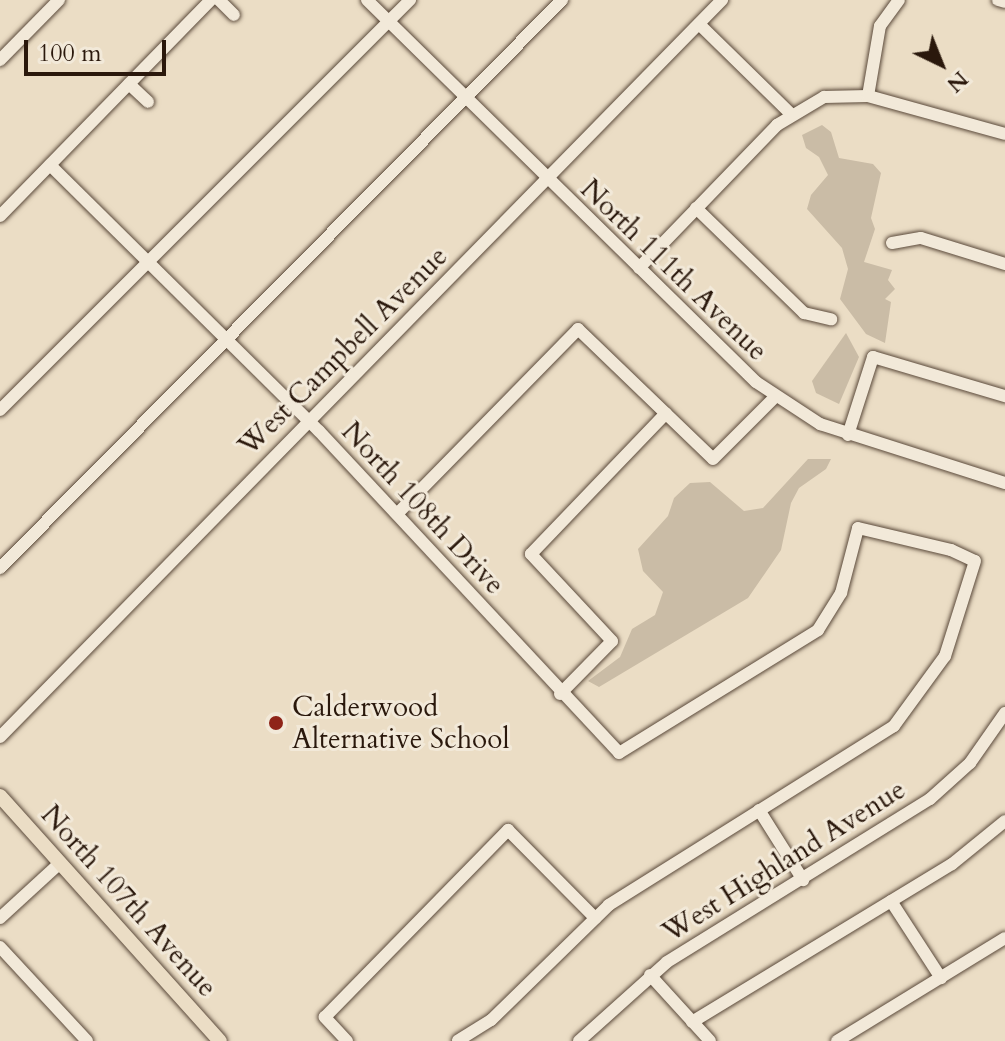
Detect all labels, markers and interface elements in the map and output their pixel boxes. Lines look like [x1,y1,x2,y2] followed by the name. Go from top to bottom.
[28,24,170,74] scale bar
[901,24,981,104] north arrow
[38,37,102,70] text: 100 m
[940,64,975,99] text: N
[574,172,774,368] street label: North 111th Avenue
[232,240,454,462] street label: West Campbell Avenue
[335,415,511,601] street label: North 108th Drive
[292,690,510,756] place label: Calderwood Alternative School
[267,714,285,732] marker: Calderwood Alternative School
[656,773,912,949] street label: West Highland Avenue
[34,798,224,1004] street label: North 107th Avenue

